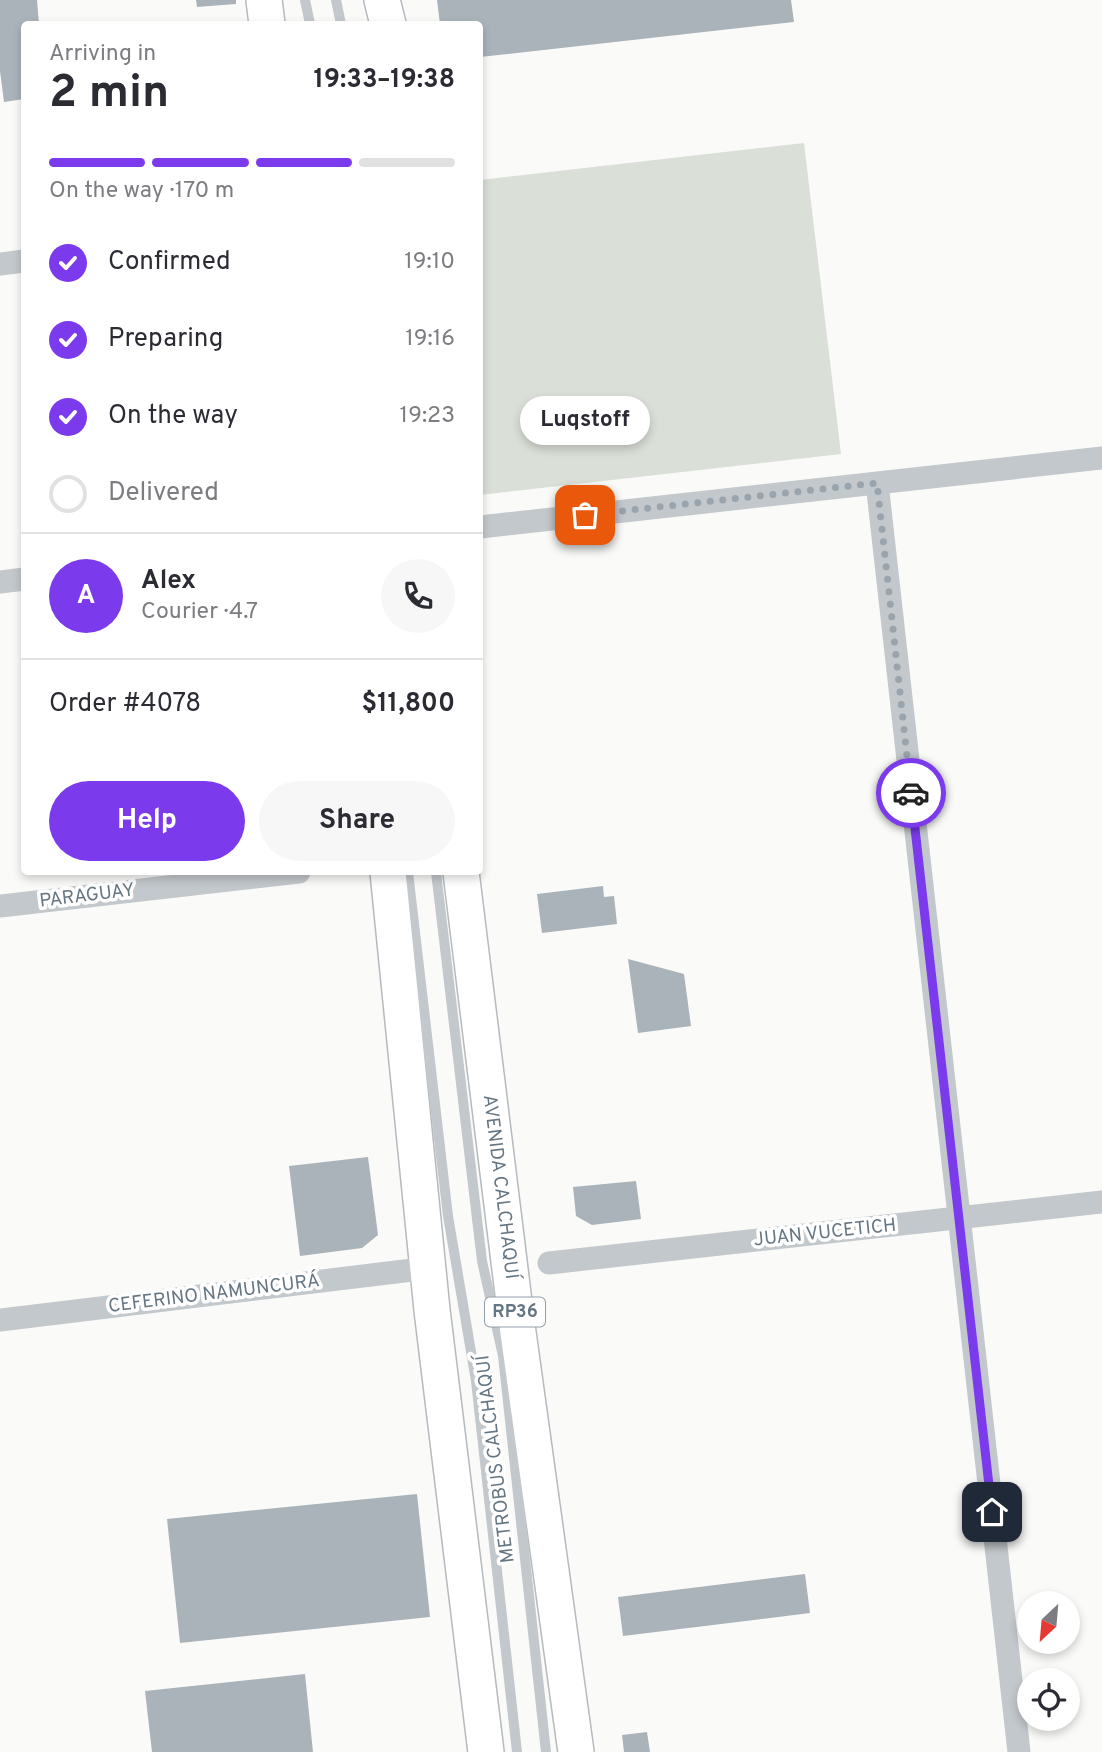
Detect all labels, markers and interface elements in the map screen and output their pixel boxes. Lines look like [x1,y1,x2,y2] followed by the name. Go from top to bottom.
[49,40,156,69] text: Arriving in
[314,64,455,97] text: 19:33–19:38
[49,65,169,124] text: 2 min
[49,177,234,206] text: On the way · 170 m
[49,244,87,282] icon: check
[108,246,231,279] text: Confirmed
[404,248,455,277] text: 19:10
[49,321,87,359] icon: check
[108,323,223,356] text: Preparing
[405,325,455,354] text: 19:16
[520,396,650,445] callout: Luqstoff
[49,398,87,436] icon: check
[108,400,238,433] text: On the way
[400,402,455,431] text: 19:23
[540,406,630,435] text: Luqstoff
[108,477,219,510] text: Delivered
[555,485,615,545] pin
[566,496,604,534] icon: bag
[381,559,455,633] button: phone
[141,565,196,598] text: Alex
[77,580,95,613] text: A
[141,598,258,627] text: Courier · 4.7
[49,688,201,721] text: Order #4078
[362,688,455,721] text: $11,800
[876,758,946,828] courier
[892,774,930,812] icon: car
[49,781,245,861] button: Help
[259,781,455,861] button: Share
[38,878,136,914] street label: PARAGUAY
[477,1093,524,1282] street label: AVENIDA CALCHAQUÍ
[753,1214,897,1252] street label: JUAN VUCETICH
[107,1268,321,1319] street label: CEFERINO NAMUNCURÁ
[485,1297,545,1326] road number: RP36
[470,1352,521,1565] street label: METROBUS CALCHAQUÍ
[962,1482,1022,1542] pin
[973,1493,1011,1531] icon: home
[1017,1591,1080,1654] north arrow
[1017,1591,1080,1731] map controls
[1017,1668,1080,1731] button: locate

